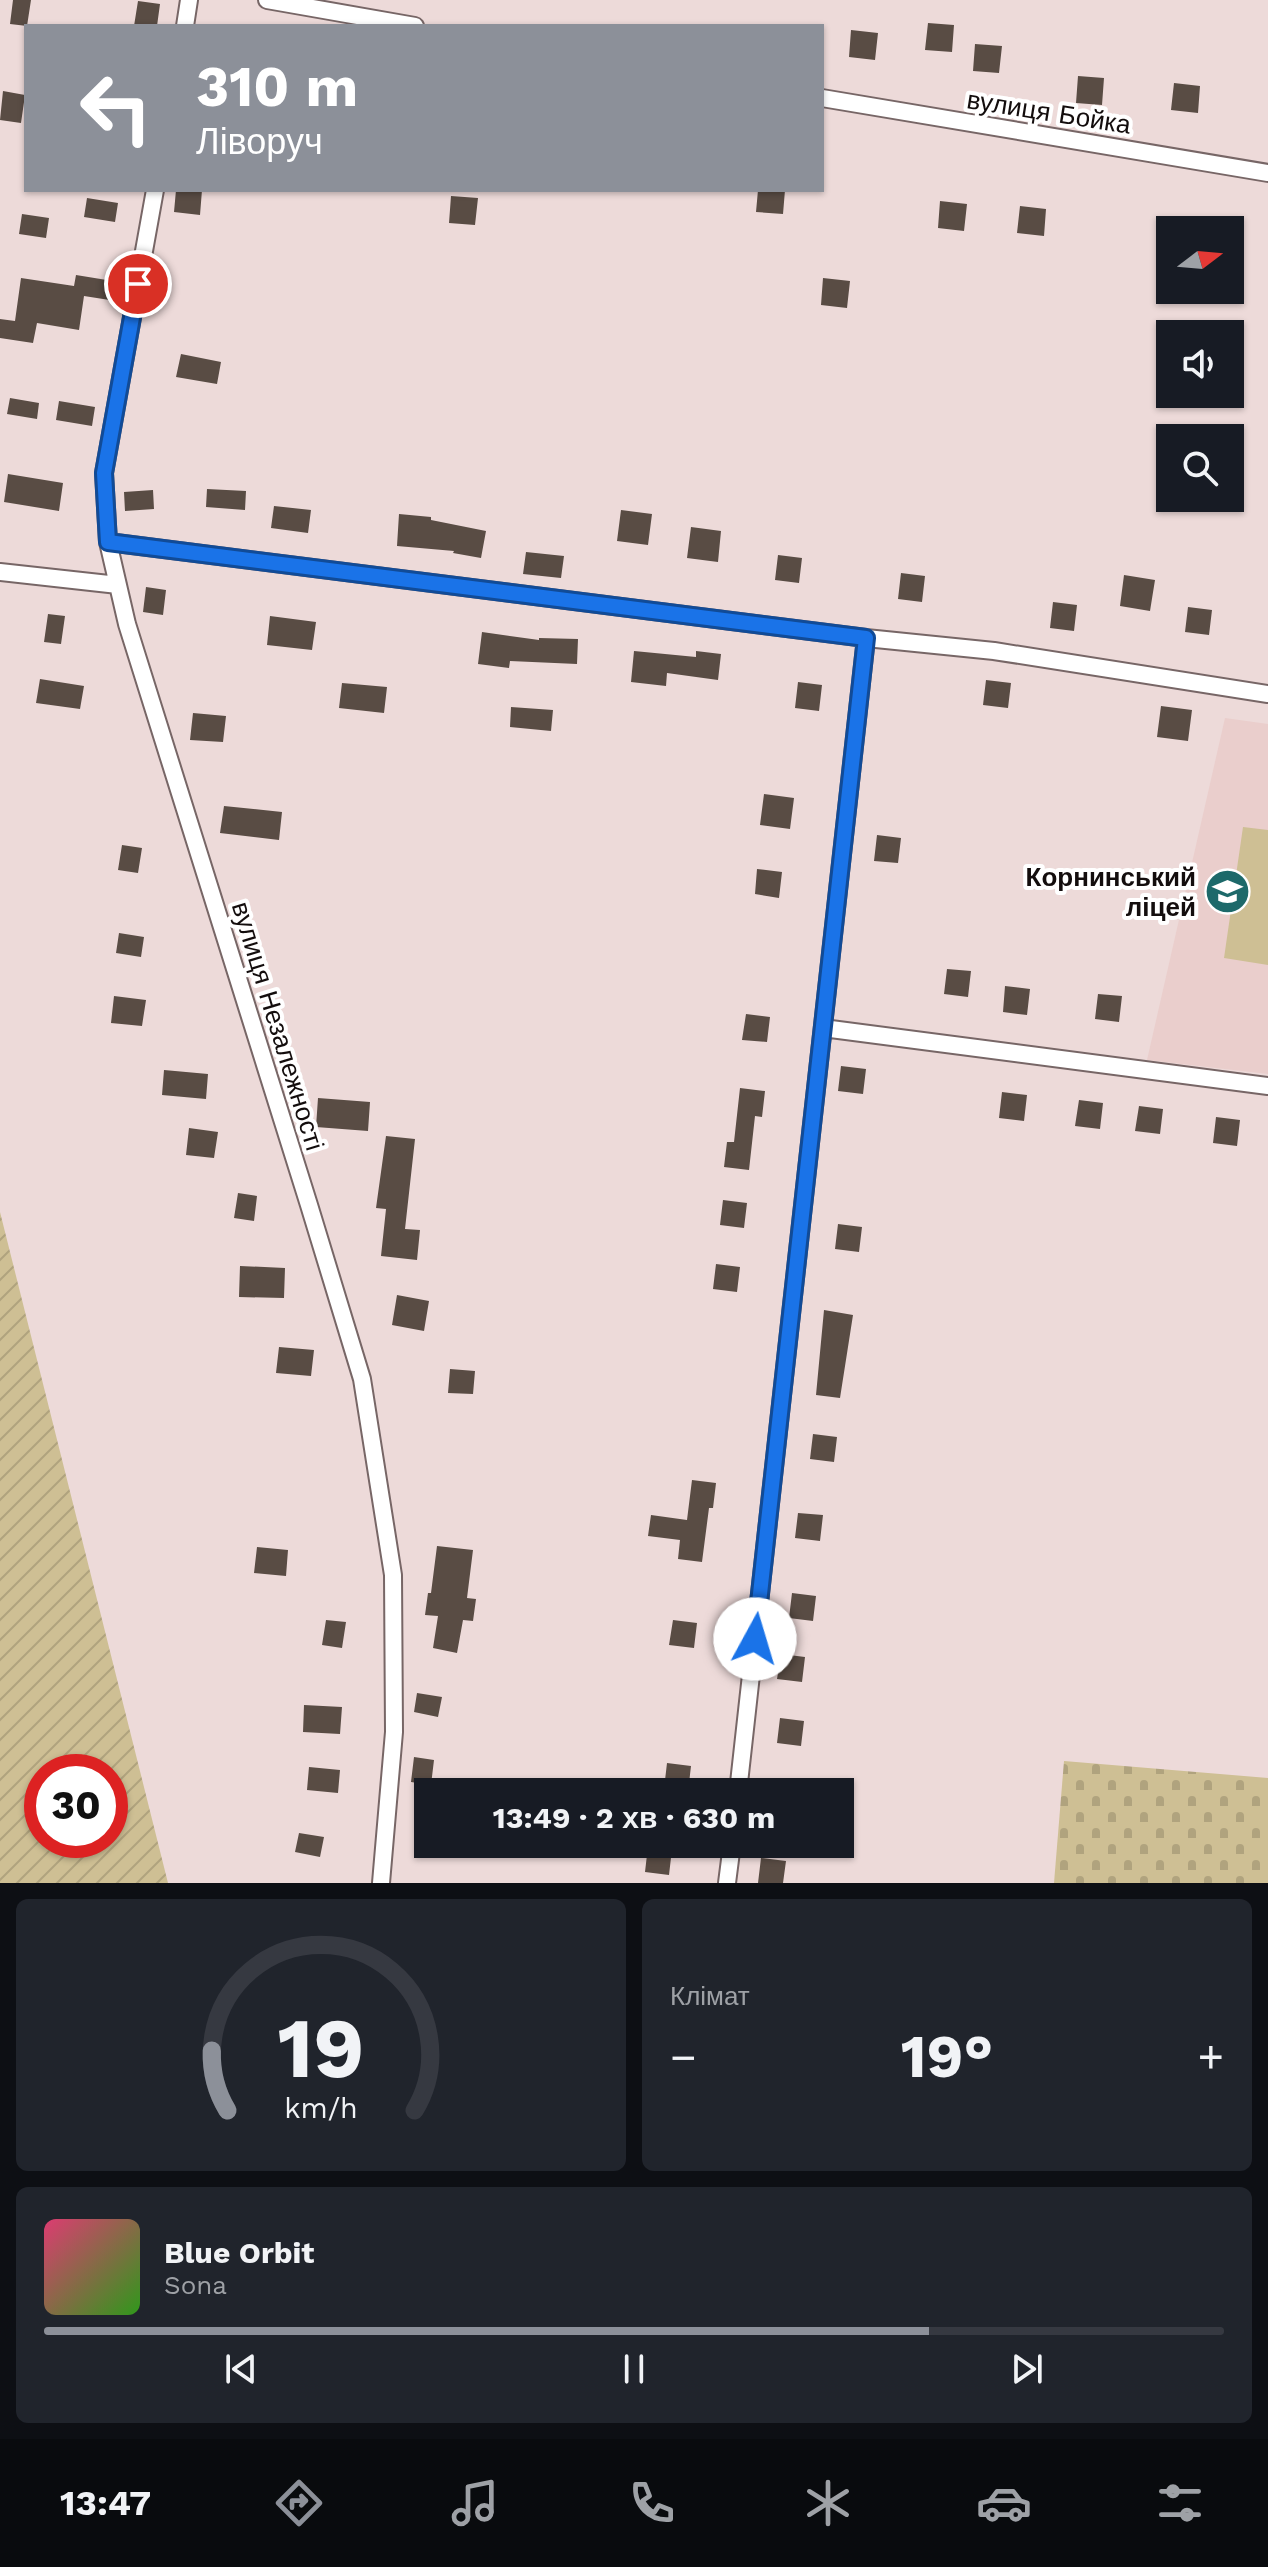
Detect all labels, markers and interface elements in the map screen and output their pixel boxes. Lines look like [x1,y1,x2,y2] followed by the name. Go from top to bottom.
[196,54,358,120] text: 310 m
[64,56,168,160] icon: left
[965,84,1134,140] street label: вулиця Бойка
[196,121,323,163] text: Ліворуч
[1156,216,1244,304] north arrow
[1156,216,1244,512] map controls
[104,250,172,318] pin
[116,262,160,306] icon: arrive
[1156,320,1244,408] button: sound
[1156,424,1244,512] button: search
[1026,862,1196,922] place label: Корнинський ліцей
[1203,868,1251,916] school or university icon: Корнинський ліцей
[226,898,330,1154] street label: вулиця Незалежності
[713,1597,797,1681] position arrow
[24,1754,128,1858] speed limit sign: 30
[493,1800,775,1835] text: 13:49 · 2 хв · 630 m
[670,1981,750,2011] text: Клімат
[277,2000,365,2097] text: 19
[901,2021,993,2092] text: 19°
[670,2031,697,2083] text: −
[1197,2031,1224,2083] text: +
[284,2091,358,2125] text: km/h
[164,2235,314,2270] text: Blue Orbit
[164,2270,227,2300] text: Sona
[219,2347,263,2391] icon: previous
[612,2347,656,2391] icon: pause
[1005,2347,1049,2391] icon: next
[271,2475,327,2531] icon: directions
[447,2475,503,2531] icon: music
[624,2475,680,2531] icon: phone
[800,2475,856,2531] icon: climate
[976,2475,1032,2531] icon: car
[1152,2475,1208,2531] icon: filters
[60,2482,151,2524] text: 13:47

